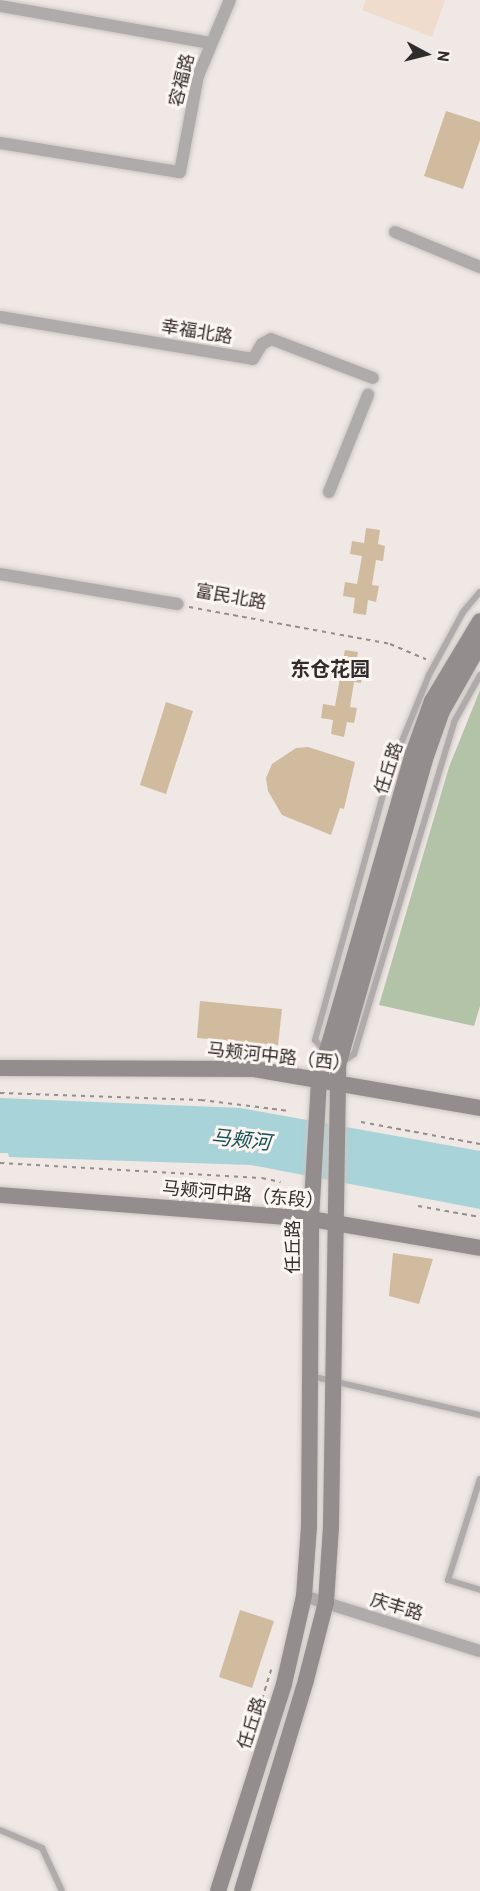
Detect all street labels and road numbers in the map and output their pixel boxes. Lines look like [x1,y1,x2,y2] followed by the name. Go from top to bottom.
[164,51,198,109] street label: 容福路
[160,315,234,347] street label: 幸福北路
[194,579,268,613] street label: 富民北路
[369,739,407,797] street label: 任丘路
[206,1038,352,1074] street label: 马颊河中路（西）
[161,1176,325,1212] street label: 马颊河中路（东段）
[281,1220,303,1274] street label: 任丘路
[368,1588,426,1624] street label: 庆丰路
[232,1694,270,1752] street label: 任丘路

